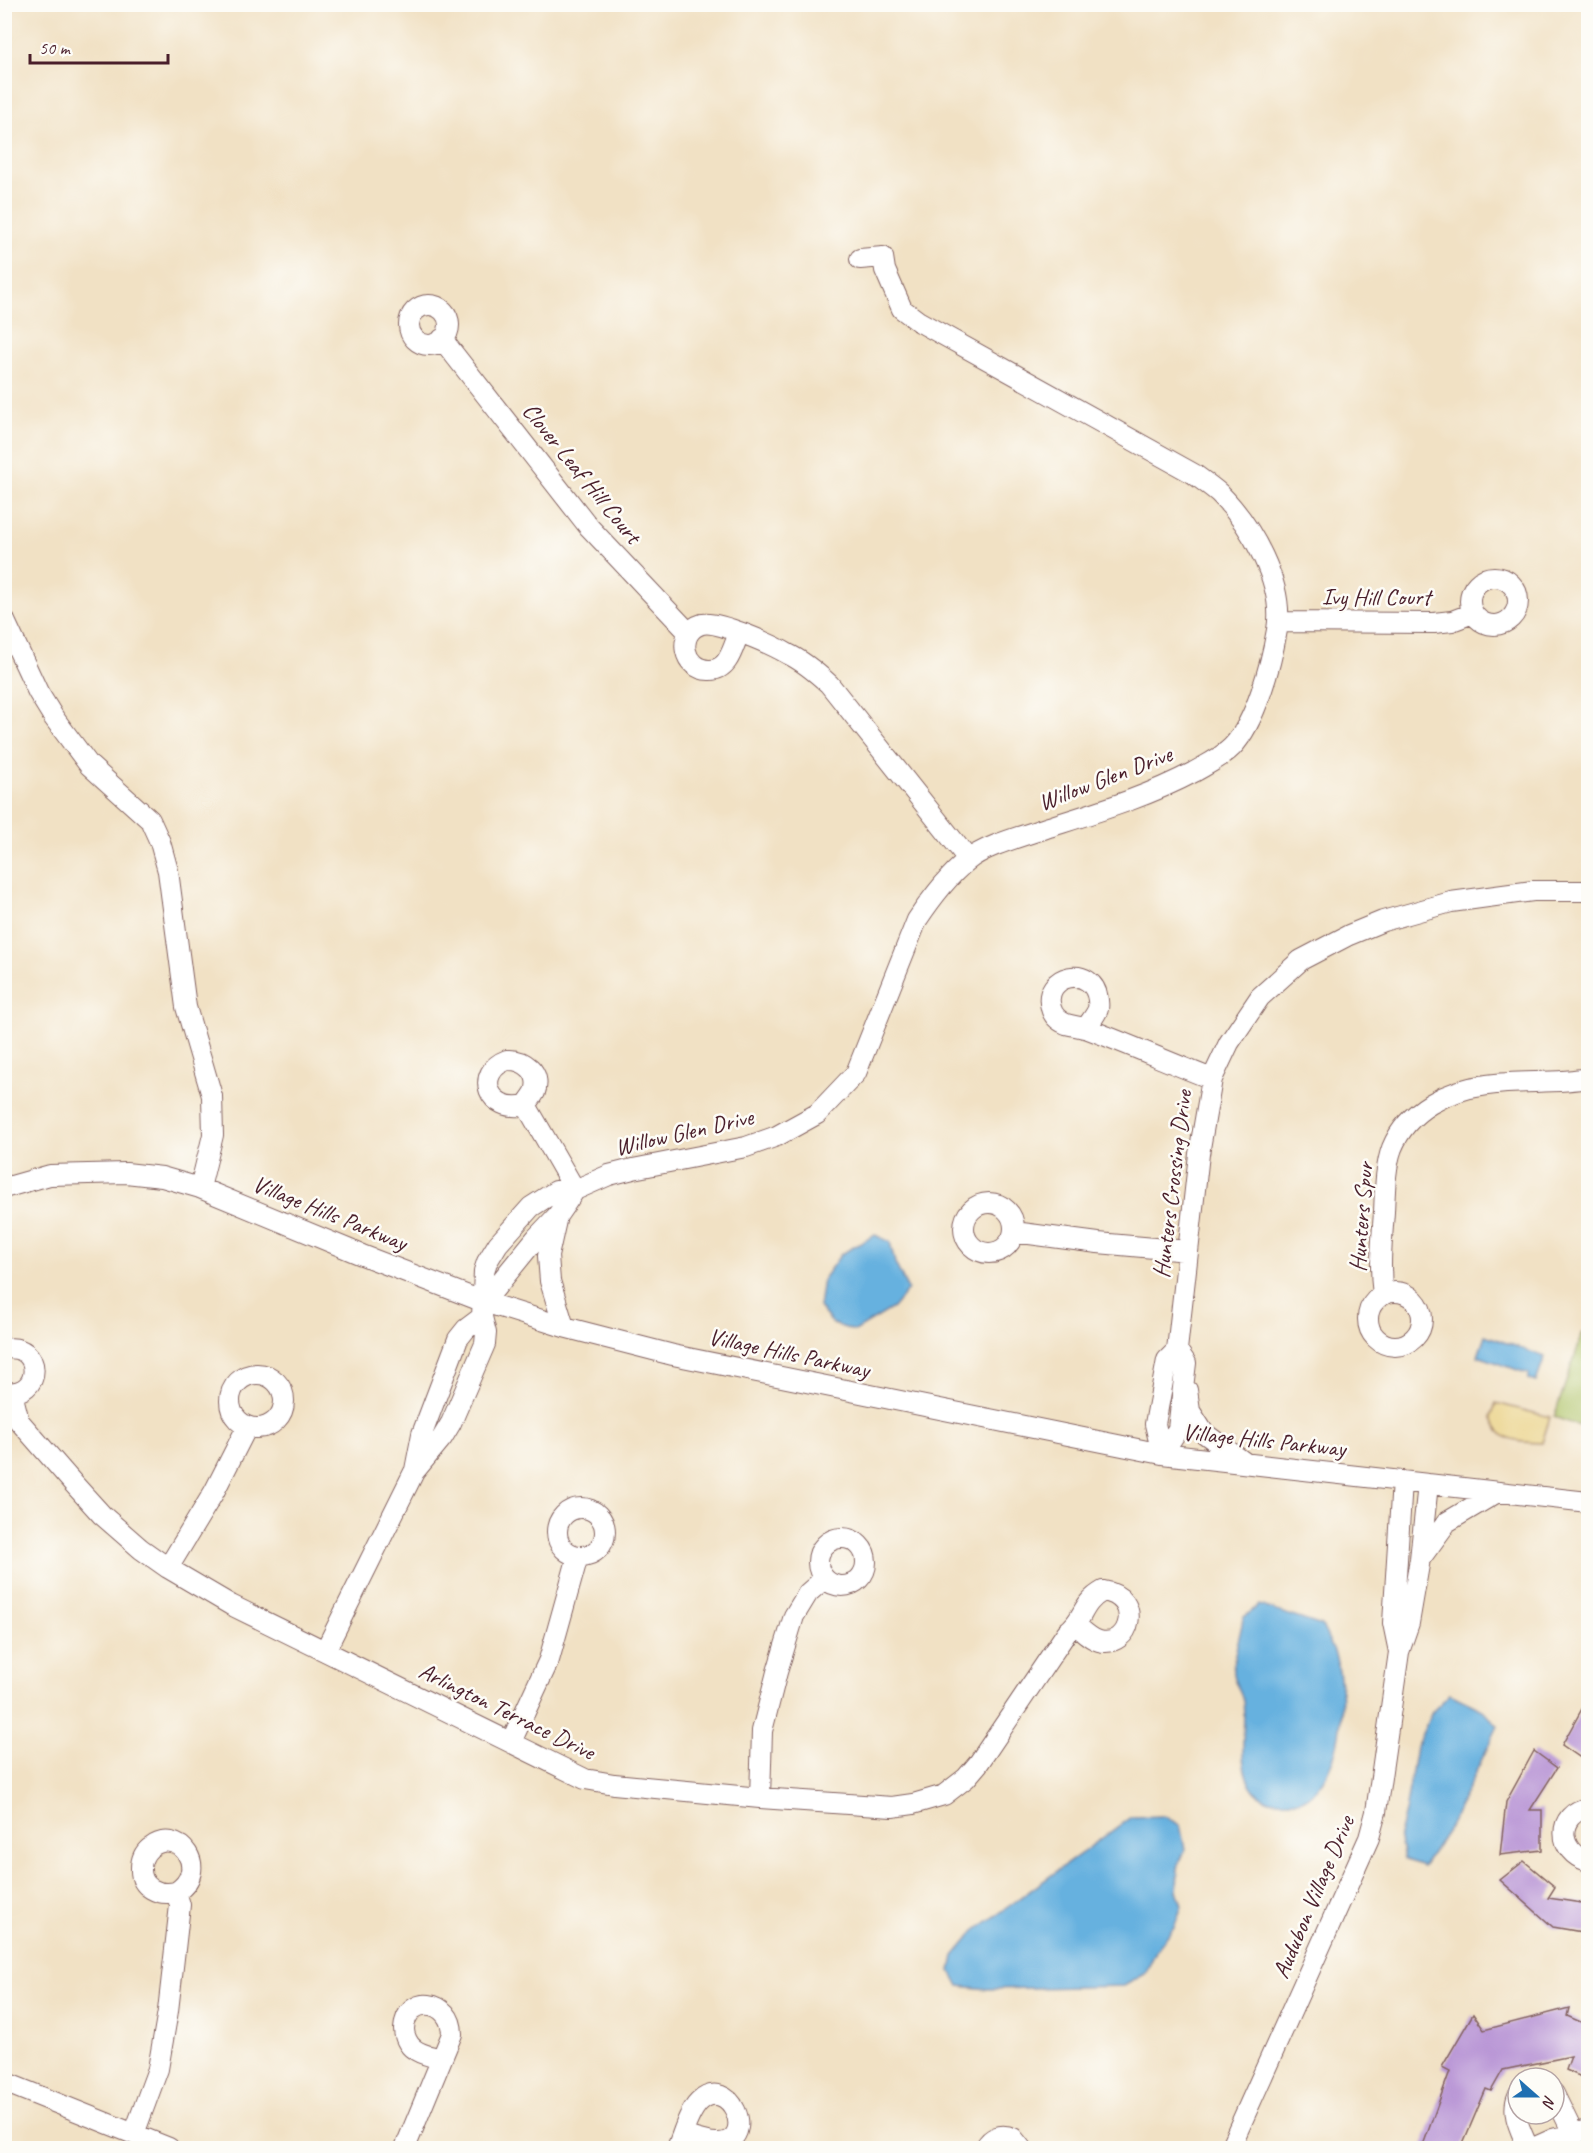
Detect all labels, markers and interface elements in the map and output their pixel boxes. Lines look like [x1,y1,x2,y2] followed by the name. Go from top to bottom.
[30,27,168,65] scale bar
[39,37,72,59] text: 50 m
[516,396,649,551] street label: Clover Leaf Hill Court
[1322,582,1433,612] street label: Ivy Hill Court
[1034,738,1178,817] street label: Willow Glen Drive
[1146,1086,1199,1280] street label: Hunters Crossing Drive
[612,1101,758,1162] street label: Willow Glen Drive
[1342,1159,1380,1273] street label: Hunters Spur
[248,1168,413,1258] street label: Village Hills Parkway
[706,1321,874,1385] street label: Village Hills Parkway
[1181,1417,1349,1464] street label: Village Hills Parkway
[414,1655,602,1768] street label: Arlington Terrace Drive
[1265,1809,1362,1983] street label: Audubon Village Drive
[1506,2066,1566,2126] north arrow
[1537,2093,1560,2112] text: N

